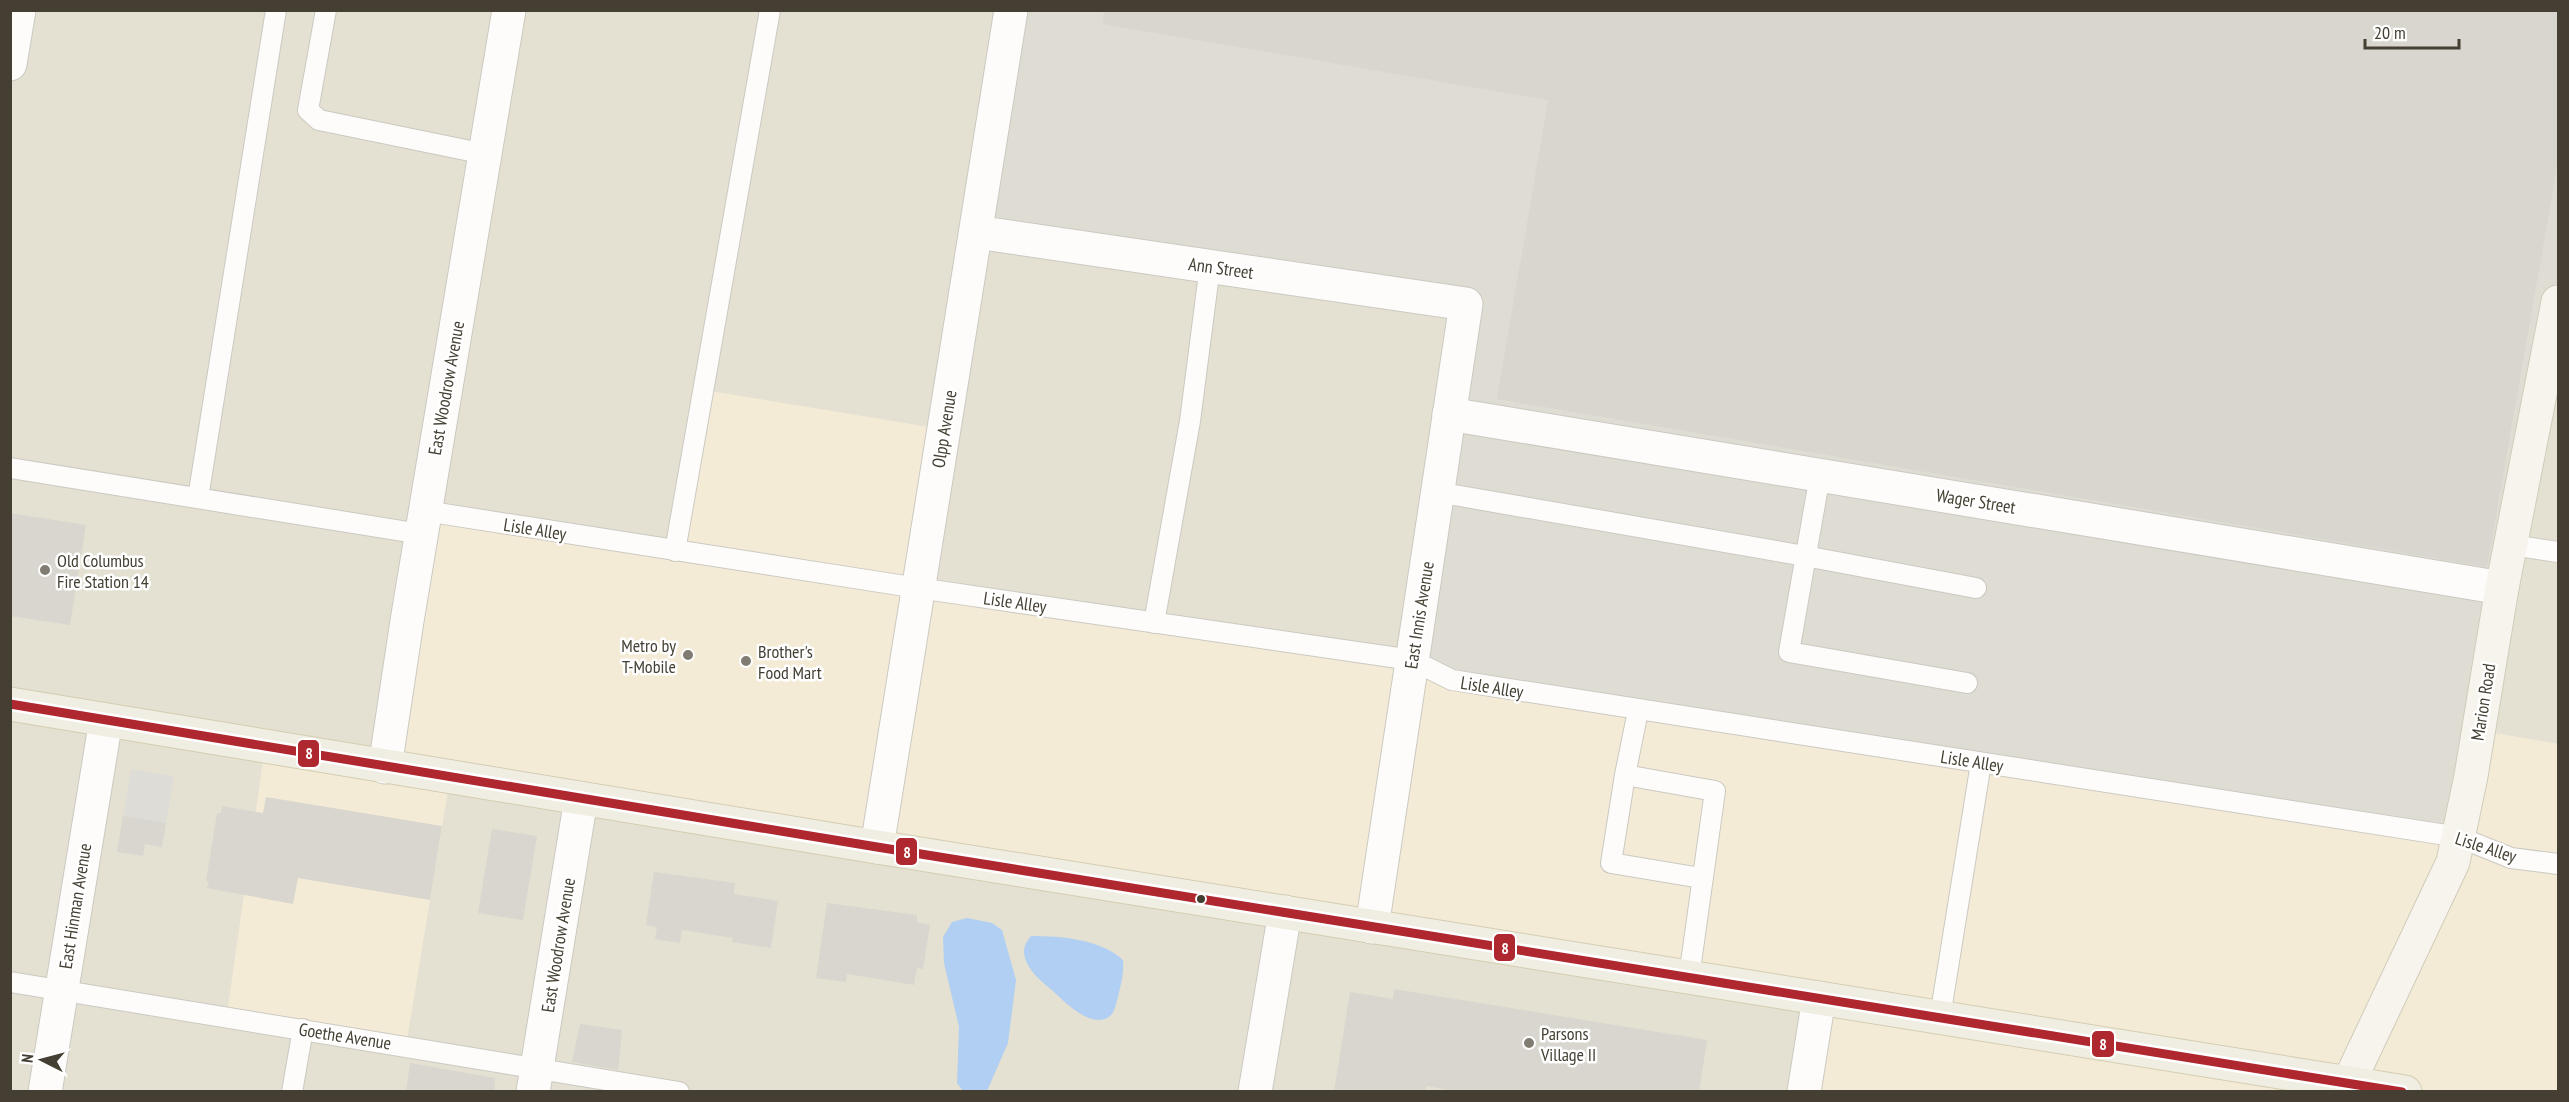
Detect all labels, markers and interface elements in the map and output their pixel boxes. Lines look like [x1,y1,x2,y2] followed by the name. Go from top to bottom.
[2365,12,2460,50] scale bar
[2374,21,2406,44] text: 20 m
[1187,252,1255,284] street label: Ann Street
[423,319,469,457] street label: East Woodrow Avenue
[926,388,962,470] street label: Olpp Avenue
[1935,483,2017,519] street label: Wager Street
[502,513,568,545] street label: Lisle Alley
[57,549,149,593] place label: Old Columbus Fire Station 14
[1399,560,1439,670] street label: East Innis Avenue
[38,563,52,577] marker: Old Columbus Fire Station 14
[982,586,1048,618] street label: Lisle Alley
[621,634,676,678] place label: Metro by T-Mobile
[758,640,822,684] place label: Brother's Food Mart
[681,648,695,662] marker: Metro by T-Mobile
[739,654,753,668] marker: Brother's Food Mart
[2466,662,2500,742] street label: Marion Road
[1459,671,1525,703] street label: Lisle Alley
[297,739,320,768] line badge: 8
[305,743,313,763] text: 8
[1939,745,2005,777] street label: Lisle Alley
[2452,826,2520,868] street label: Lisle Alley
[895,837,918,866] line badge: 8
[54,842,96,970] street label: East Hinman Avenue
[903,842,911,862] text: 8
[536,876,580,1014] street label: East Woodrow Avenue
[1195,893,1207,905] unlabelled marker
[1493,933,1516,962] line badge: 8
[1501,938,1509,958] text: 8
[297,1017,393,1055] street label: Goethe Avenue
[1540,1022,1596,1066] place label: Parsons Village II
[12,1030,72,1090] north arrow
[2091,1030,2115,1058] line badge: 8
[2099,1034,2107,1054] text: 8
[1522,1036,1536,1050] marker: Parsons Village II
[17,1053,37,1064] text: N

